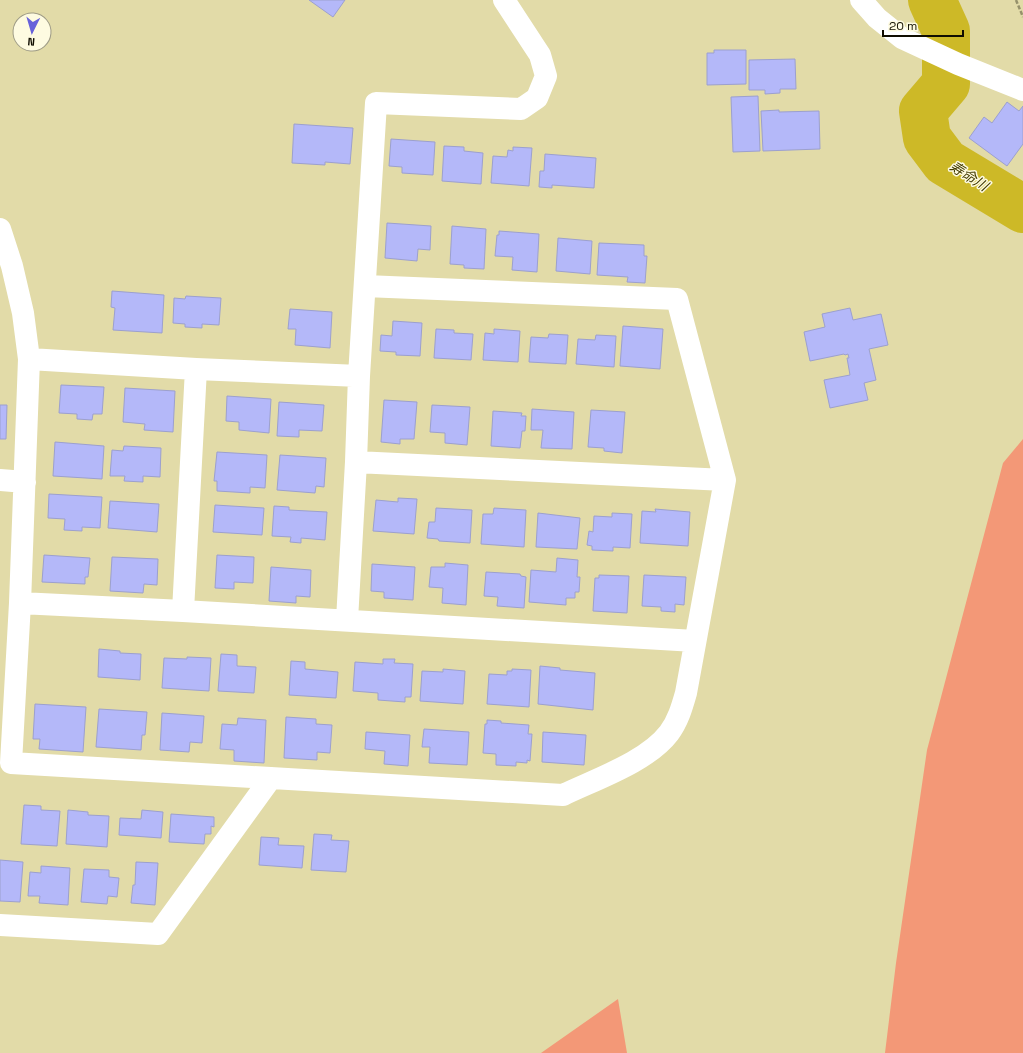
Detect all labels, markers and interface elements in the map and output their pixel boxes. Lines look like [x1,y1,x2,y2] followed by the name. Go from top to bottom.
[12,12,52,52] north arrow
[883,12,963,38] scale bar
[889,18,917,34] text: 20 m
[27,35,35,49] text: N
[946,157,993,196] water label: 寿命川

